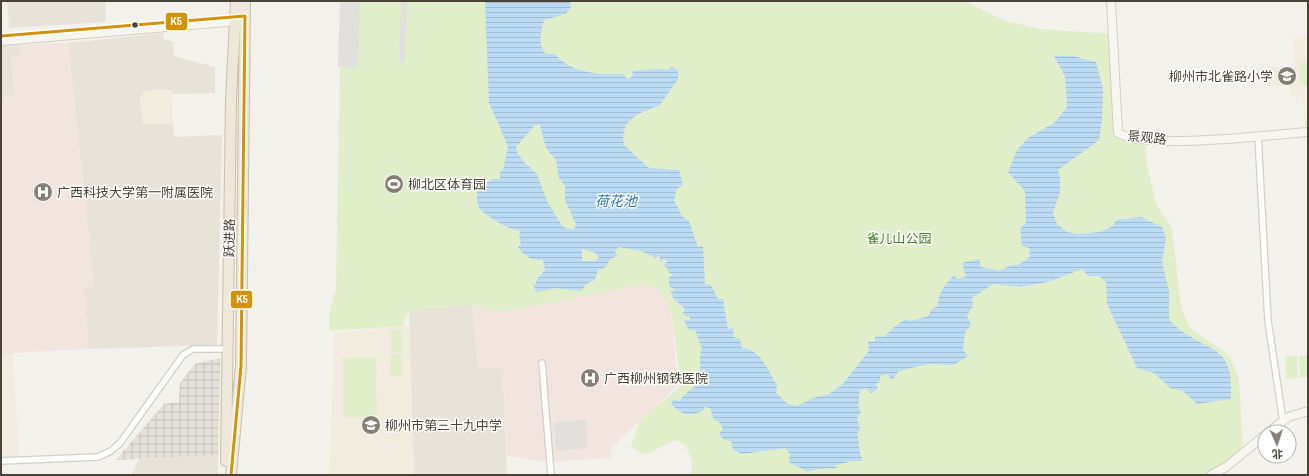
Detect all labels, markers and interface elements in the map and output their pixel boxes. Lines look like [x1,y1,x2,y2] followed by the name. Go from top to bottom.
[165,12,188,31] line badge: K5
[170,14,182,28] text: K5
[130,20,140,30] unlabelled marker
[1276,65,1298,87] school or university icon: 柳州市北雀路小学
[1169,68,1273,85] place label: 柳州市北雀路小学
[1127,127,1167,148] street label: 景观路
[383,173,405,195] sports icon: 柳北区体育园
[408,176,486,193] place label: 柳北区体育园
[32,181,54,203] hospital icon: 广西科技大学第一附属医院
[57,184,213,201] place label: 广西科技大学第一附属医院
[595,192,639,210] water label: 荷花池
[221,218,238,258] street label: 跃进路
[866,230,932,247] park label: 雀儿山公园
[230,290,253,309] line badge: K5
[236,292,248,306] text: K5
[579,367,601,389] hospital icon: 广西柳州钢铁医院
[604,370,708,387] place label: 广西柳州钢铁医院
[360,414,382,436] school or university icon: 柳州市第三十九中学
[385,417,502,434] place label: 柳州市第三十九中学
[1257,424,1297,464] north arrow
[1272,447,1283,461] text: 北

